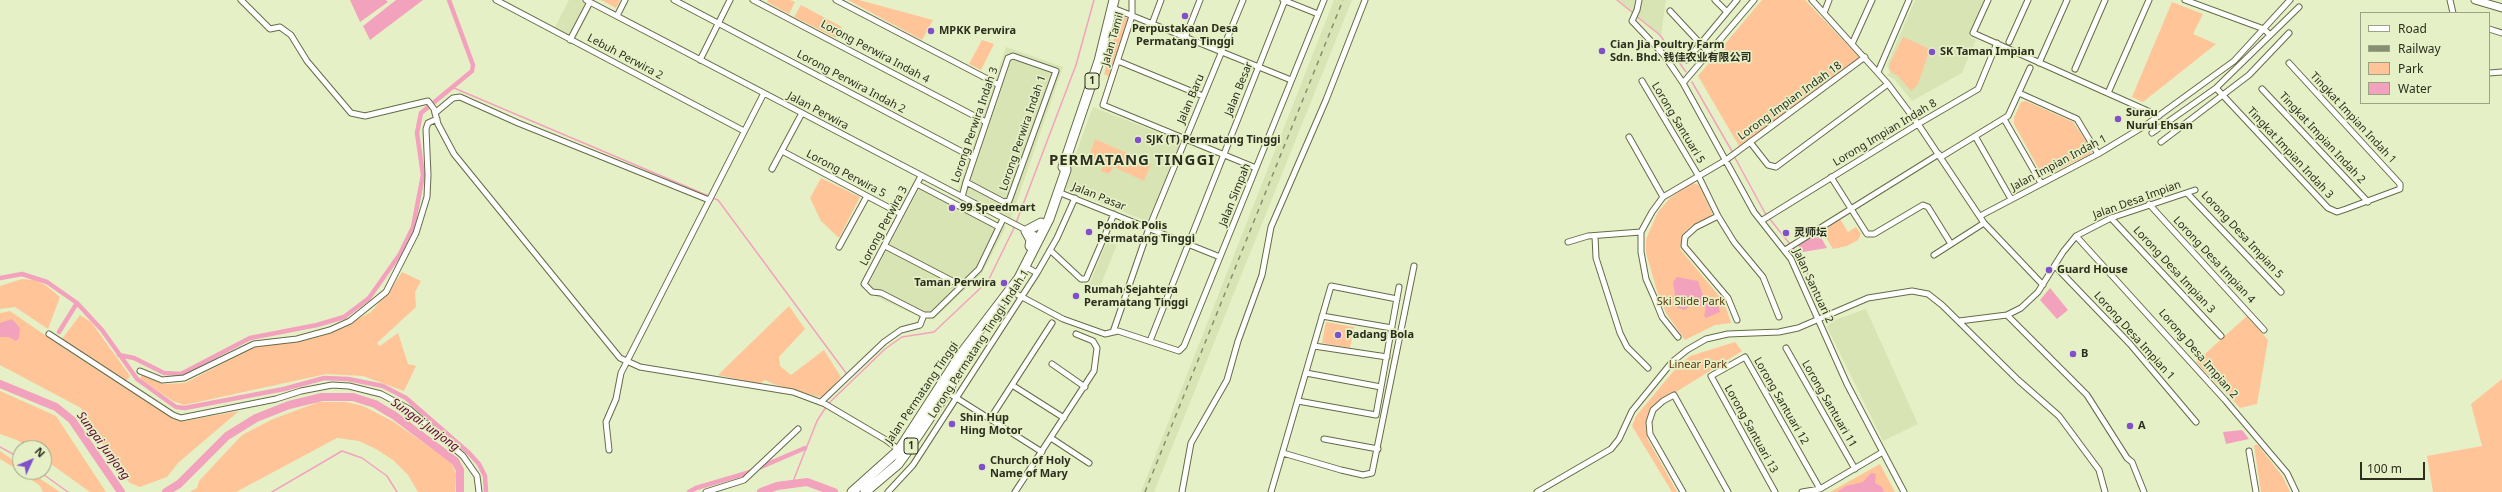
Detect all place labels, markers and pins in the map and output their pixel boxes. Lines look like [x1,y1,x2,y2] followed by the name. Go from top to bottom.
[1180,11,1190,21] marker: Perpustakaan Desa Permatang Tinggi
[1132,22,1238,48] place label: Perpustakaan Desa Permatang Tinggi
[939,24,1016,38] place label: MPKK Perwira
[926,26,936,36] marker: MPKK Perwira
[1610,38,1751,64] place label: Cian Jia Poultry Farm Sdn. Bhd. 钱佳农业有限公司
[1940,45,2035,59] place label: SK Taman Impian
[1597,46,1607,56] marker: Cian Jia Poultry Farm Sdn. Bhd. 钱佳农业有限公司
[1927,47,1937,57] marker: SK Taman Impian
[2126,106,2193,132] place label: Surau Nurul Ehsan
[2113,114,2123,124] marker: Surau Nurul Ehsan
[1146,133,1280,147] place label: SJK (T) Permatang Tinggi
[1133,135,1143,145] marker: SJK (T) Permatang Tinggi
[960,201,1036,215] place label: 99 Speedmart
[947,203,957,213] marker: 99 Speedmart
[1097,219,1195,245] place label: Pondok Polis Permatang Tinggi
[1794,226,1827,240] place label: 灵师坛
[1084,227,1094,237] marker: Pondok Polis Permatang Tinggi
[1781,228,1791,238] marker: 灵师坛
[2057,263,2128,277] place label: Guard House
[2044,265,2054,275] marker: Guard House
[914,276,996,290] place label: Taman Perwira
[999,278,1009,288] marker: Taman Perwira
[1084,283,1188,309] place label: Rumah Sejahtera Peramatang Tinggi
[1071,291,1081,301] marker: Rumah Sejahtera Peramatang Tinggi
[1346,328,1414,342] place label: Padang Bola
[1333,330,1343,340] marker: Padang Bola
[2081,347,2088,361] place label: B
[2068,349,2078,359] marker: B
[960,411,1022,437] place label: Shin Hup Hing Motor
[947,419,957,429] marker: Shin Hup Hing Motor
[2138,419,2146,433] place label: A
[2125,421,2135,431] marker: A
[990,454,1071,480] place label: Church of Holy Name of Mary
[977,462,987,472] marker: Church of Holy Name of Mary

